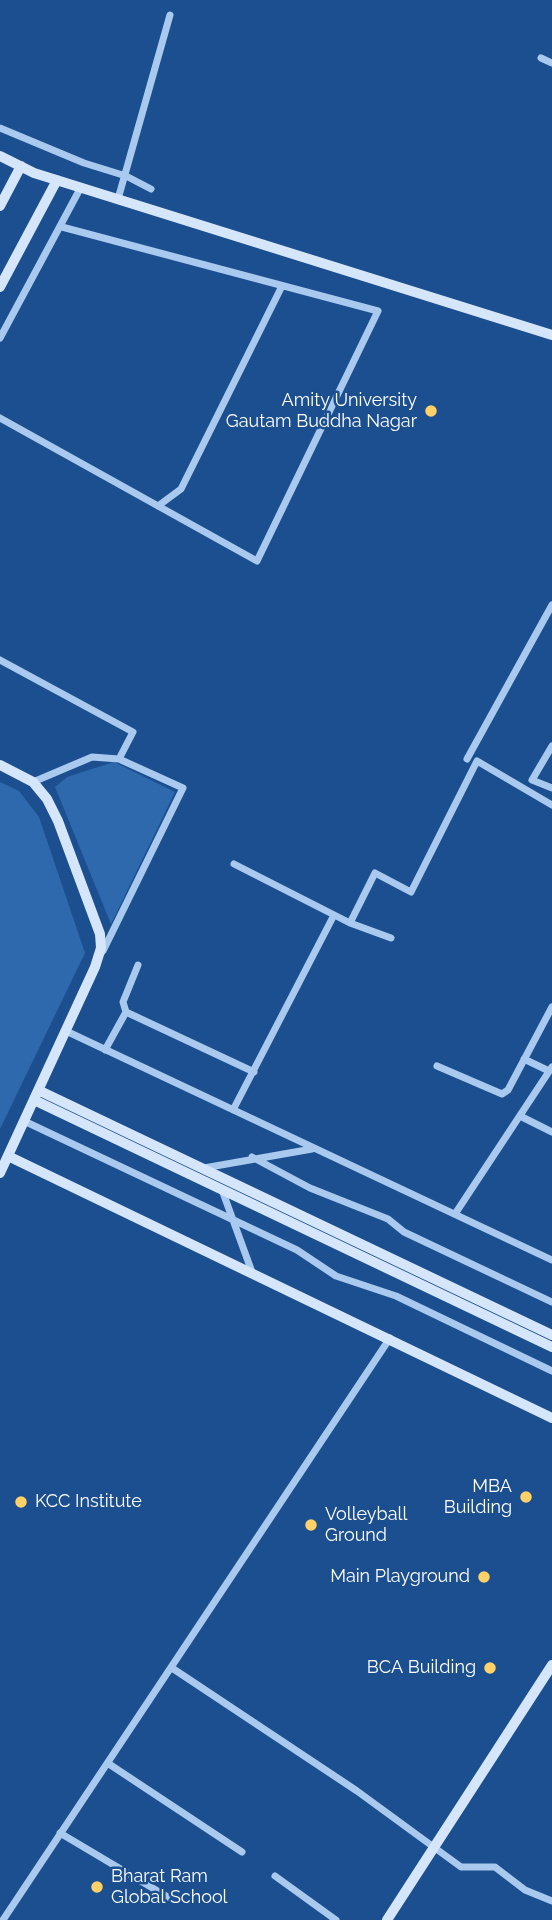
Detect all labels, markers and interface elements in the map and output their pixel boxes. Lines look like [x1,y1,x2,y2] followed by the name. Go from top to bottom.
[226,390,417,432] place label: Amity University Gautam Buddha Nagar
[423,403,439,419] marker: Amity University Gautam Buddha Nagar
[444,1476,512,1518] place label: MBA Building
[518,1489,534,1505] marker: MBA Building
[35,1491,142,1513] place label: KCC Institute
[13,1494,29,1510] marker: KCC Institute
[325,1504,407,1546] place label: Volleyball Ground
[303,1517,319,1533] marker: Volleyball Ground
[330,1566,470,1588] place label: Main Playground
[476,1569,492,1585] marker: Main Playground
[367,1657,476,1679] place label: BCA Building
[482,1660,498,1676] marker: BCA Building
[111,1866,228,1909] place label: Bharat Ram Global School
[89,1879,105,1895] marker: Bharat Ram Global School

